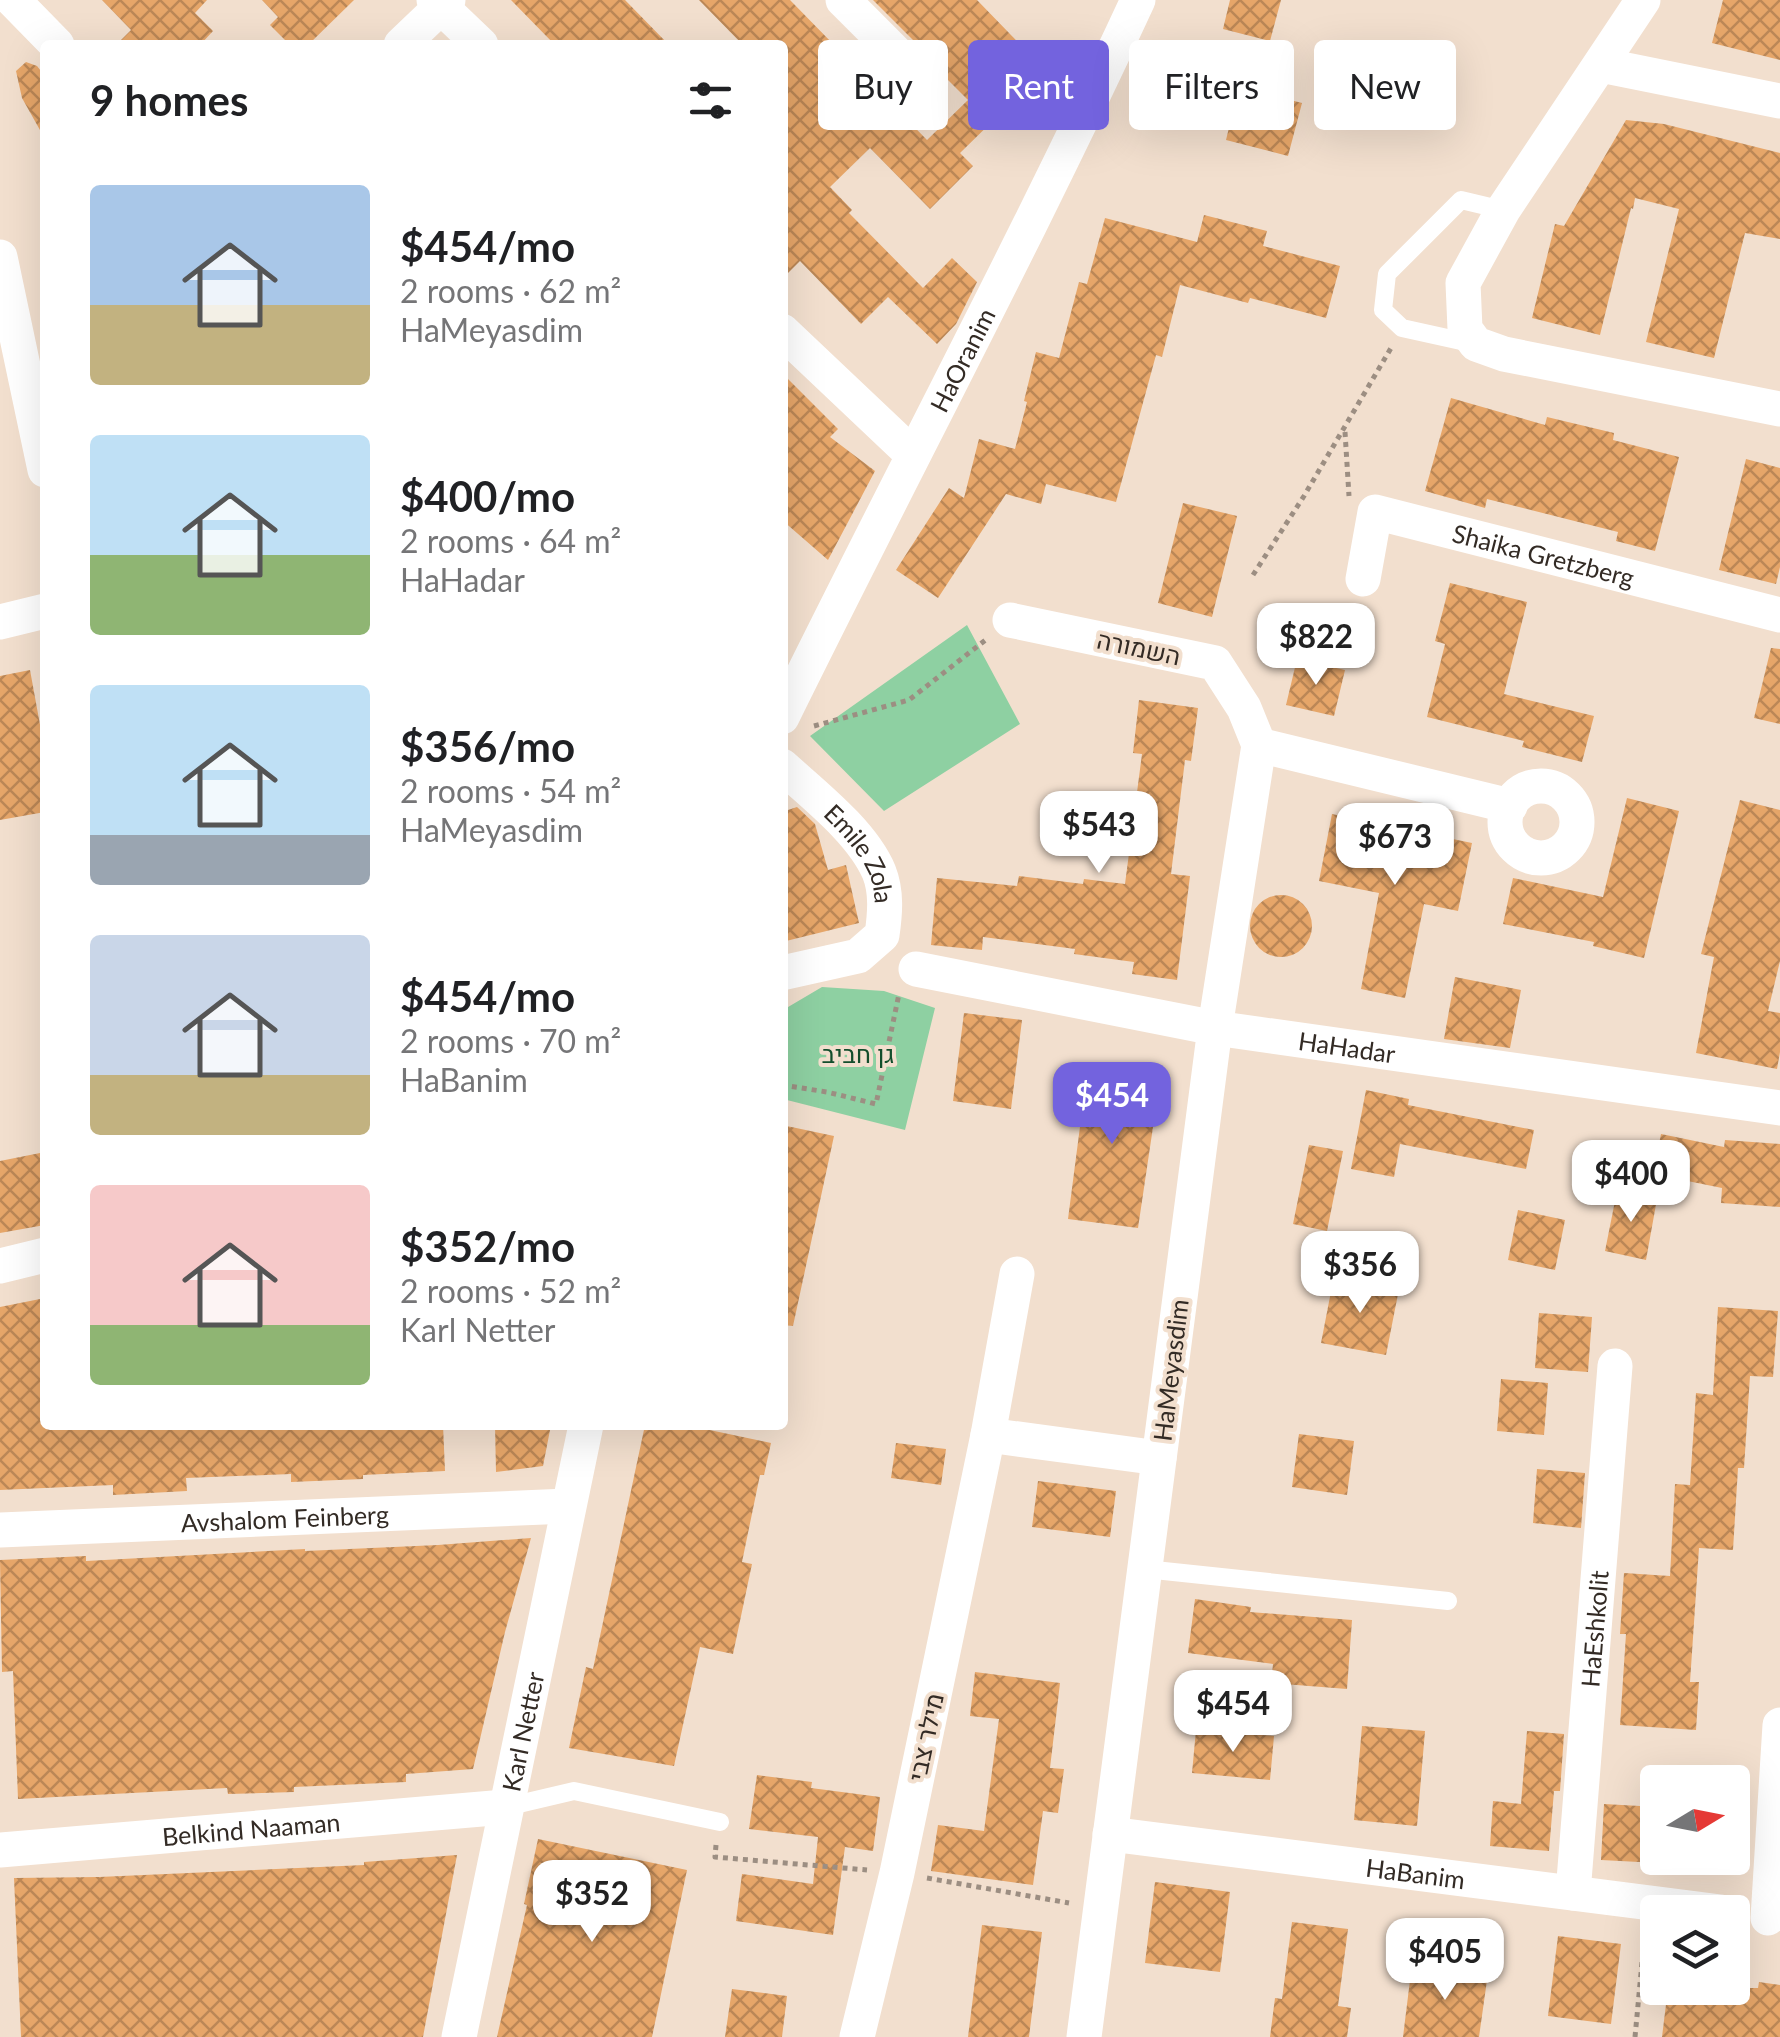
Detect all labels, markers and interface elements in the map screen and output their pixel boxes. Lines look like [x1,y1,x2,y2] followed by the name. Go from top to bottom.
[818,40,948,130] chip: Buy
[968,40,1109,130] chip: Rent
[1129,40,1294,130] chip: Filters
[1314,40,1456,130] chip: New
[683,73,738,128] icon: filters
[90,75,248,125] text: 9 homes
[400,221,575,271] text: $454/mo
[170,225,290,345] icon: home
[400,271,621,310] text: 2 rooms · 62 m²
[923,303,1001,417] street label: HaOranim
[400,310,583,349] text: HaMeyasdim
[400,471,575,521] text: $400/mo
[170,475,290,595] icon: home
[1450,517,1638,592] street label: Shaika Gretzberg
[400,521,621,560] text: 2 rooms · 64 m²
[400,560,525,599] text: HaHadar
[1257,603,1375,688] pin: $822
[1279,616,1353,655] text: $822
[1094,624,1184,670] street label: השמורה
[400,721,575,771] text: $356/mo
[170,725,290,845] icon: home
[400,771,621,810] text: 2 rooms · 54 m²
[1040,791,1158,876] pin: $543
[819,797,900,904] street label: Emile Zola
[1336,803,1454,888] pin: $673
[1062,804,1136,843] text: $543
[400,810,583,849] text: HaMeyasdim
[1358,816,1432,855] text: $673
[400,971,575,1021] text: $454/mo
[170,975,290,1095] icon: home
[400,1021,621,1060] text: 2 rooms · 70 m²
[1296,1025,1397,1068] street label: HaHadar
[822,1038,894,1068] park label: גן חביב
[400,1060,528,1099] text: HaBanim
[1053,1062,1171,1147] pin: $454
[1075,1075,1149,1114] text: $454
[1572,1140,1690,1225] pin: $400
[1594,1153,1668,1192] text: $400
[400,1221,575,1271] text: $352/mo
[170,1225,290,1345] icon: home
[1301,1231,1419,1316] pin: $356
[1323,1244,1397,1283] text: $356
[400,1271,621,1310] text: 2 rooms · 52 m²
[1146,1297,1194,1443] street label: HaMeyasdim
[400,1310,555,1349] text: Karl Netter
[180,1499,389,1537] street label: Avshalom Feinberg
[1574,1569,1614,1688] street label: HaEshkolit
[495,1669,549,1794] street label: Karl Netter
[1174,1670,1292,1755] pin: $454
[1196,1683,1270,1722] text: $454
[901,1690,949,1784] street label: מילר צבי
[1640,1765,1750,1875] north arrow
[1640,1765,1750,2005] map controls
[161,1806,341,1851] street label: Belkind Naaman
[1364,1852,1467,1894] street label: HaBanim
[533,1860,651,1945] pin: $352
[555,1873,629,1912] text: $352
[1640,1895,1750,2005] button: layers
[1386,1918,1504,2003] pin: $405
[1408,1931,1482,1970] text: $405

